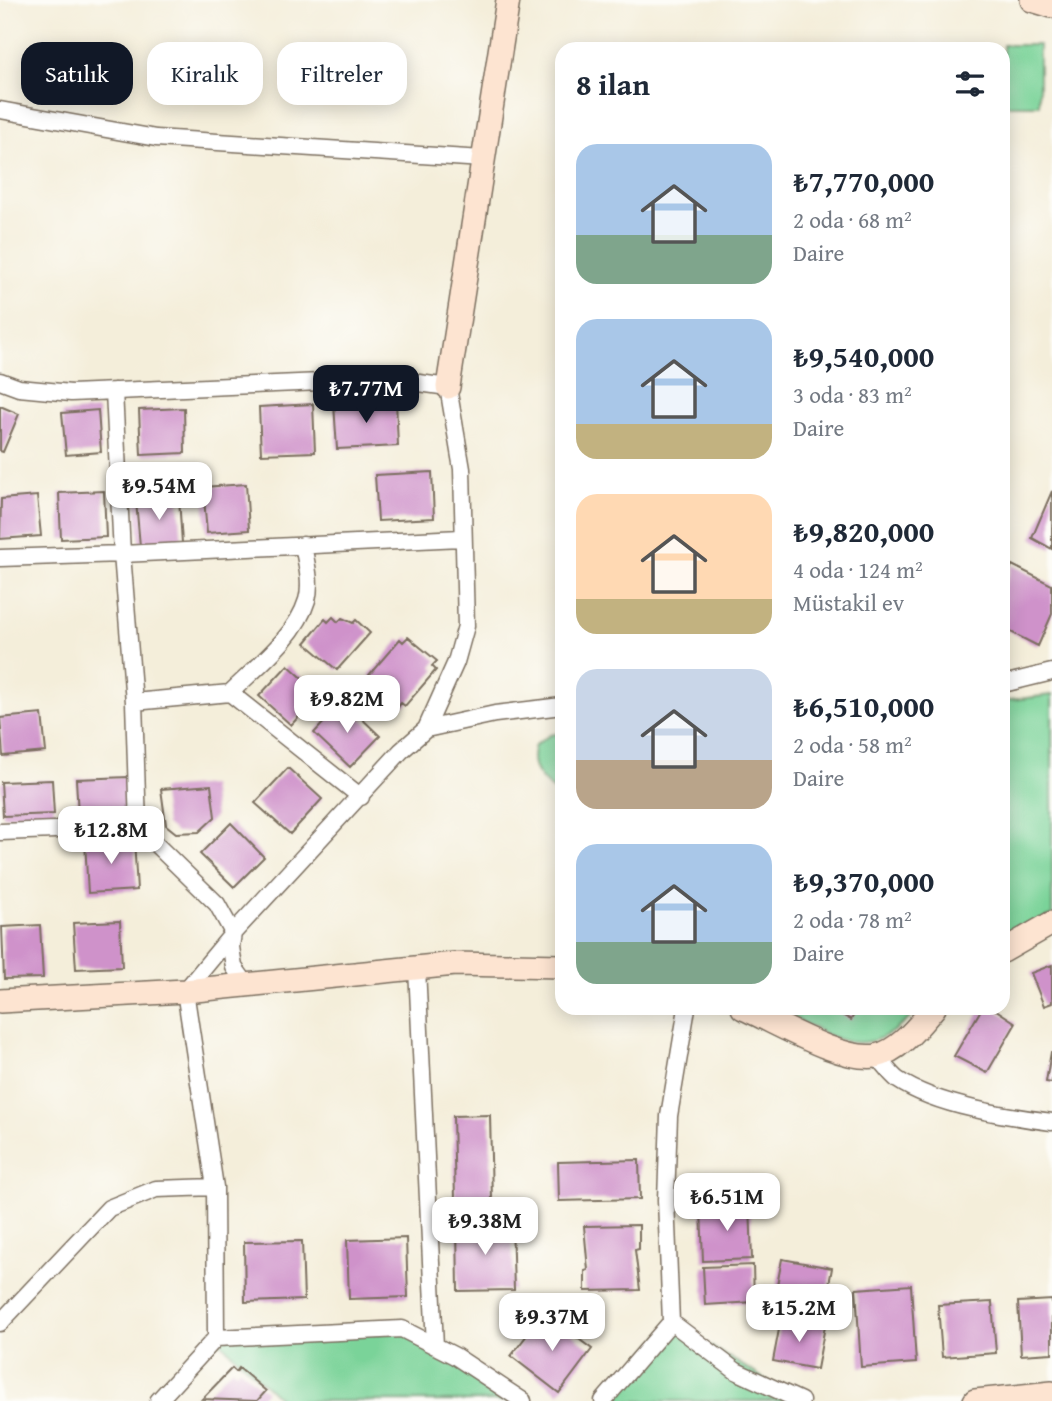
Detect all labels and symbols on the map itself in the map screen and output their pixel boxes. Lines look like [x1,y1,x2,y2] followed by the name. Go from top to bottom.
[309,366,423,425] pin: ₺7.77M
[102,462,216,522] pin: ₺9.54M
[290,676,404,735] pin: ₺9.82M
[54,806,168,866] pin: ₺12.8M
[670,1174,784,1233] pin: ₺6.51M
[428,1198,542,1257] pin: ₺9.38M
[742,1284,856,1344] pin: ₺15.2M
[495,1294,609,1353] pin: ₺9.37M

